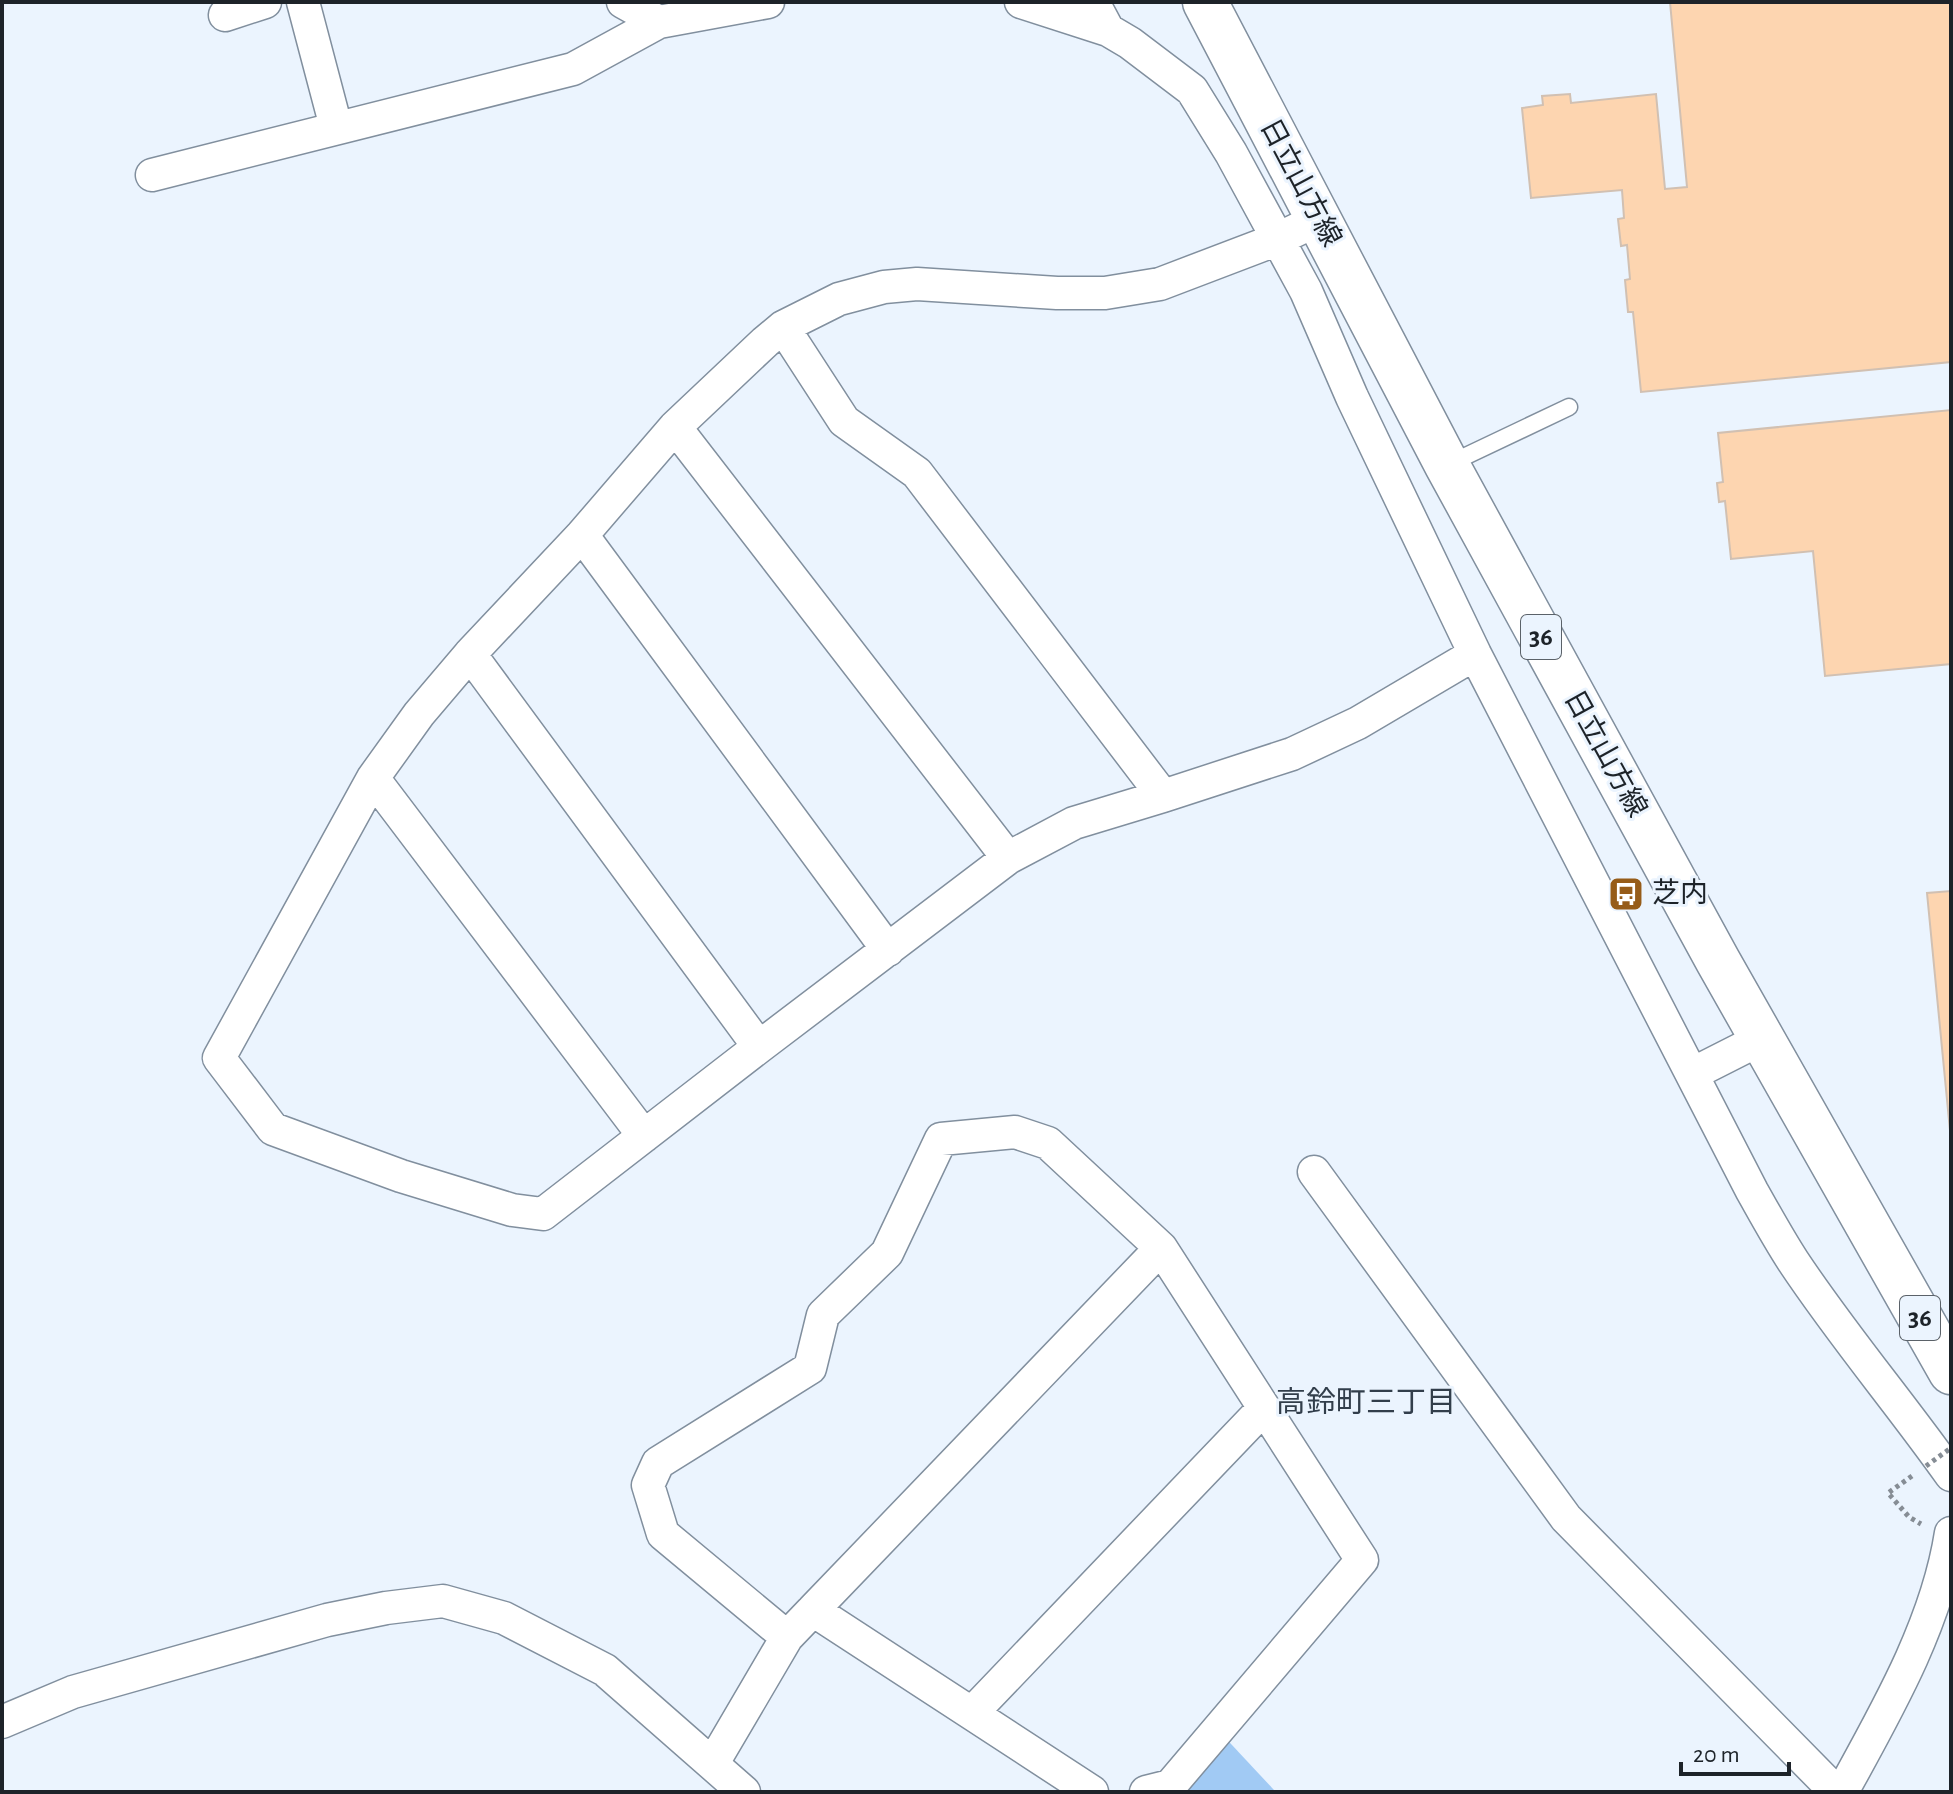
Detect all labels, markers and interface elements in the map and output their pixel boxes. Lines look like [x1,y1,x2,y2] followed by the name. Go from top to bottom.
[1255,114,1347,251] street label: 日立山方線
[1521,615,1561,659] road number: 36
[1559,685,1653,822] street label: 日立山方線
[1607,875,1645,913] bus stop icon: 芝内
[1652,878,1708,908] place label: 芝内
[1900,1296,1940,1340] road number: 36
[1276,1386,1456,1418] district label: 高鈴町三丁目
[1681,1726,1789,1776] scale bar
[1693,1743,1740,1767] text: 20 m

